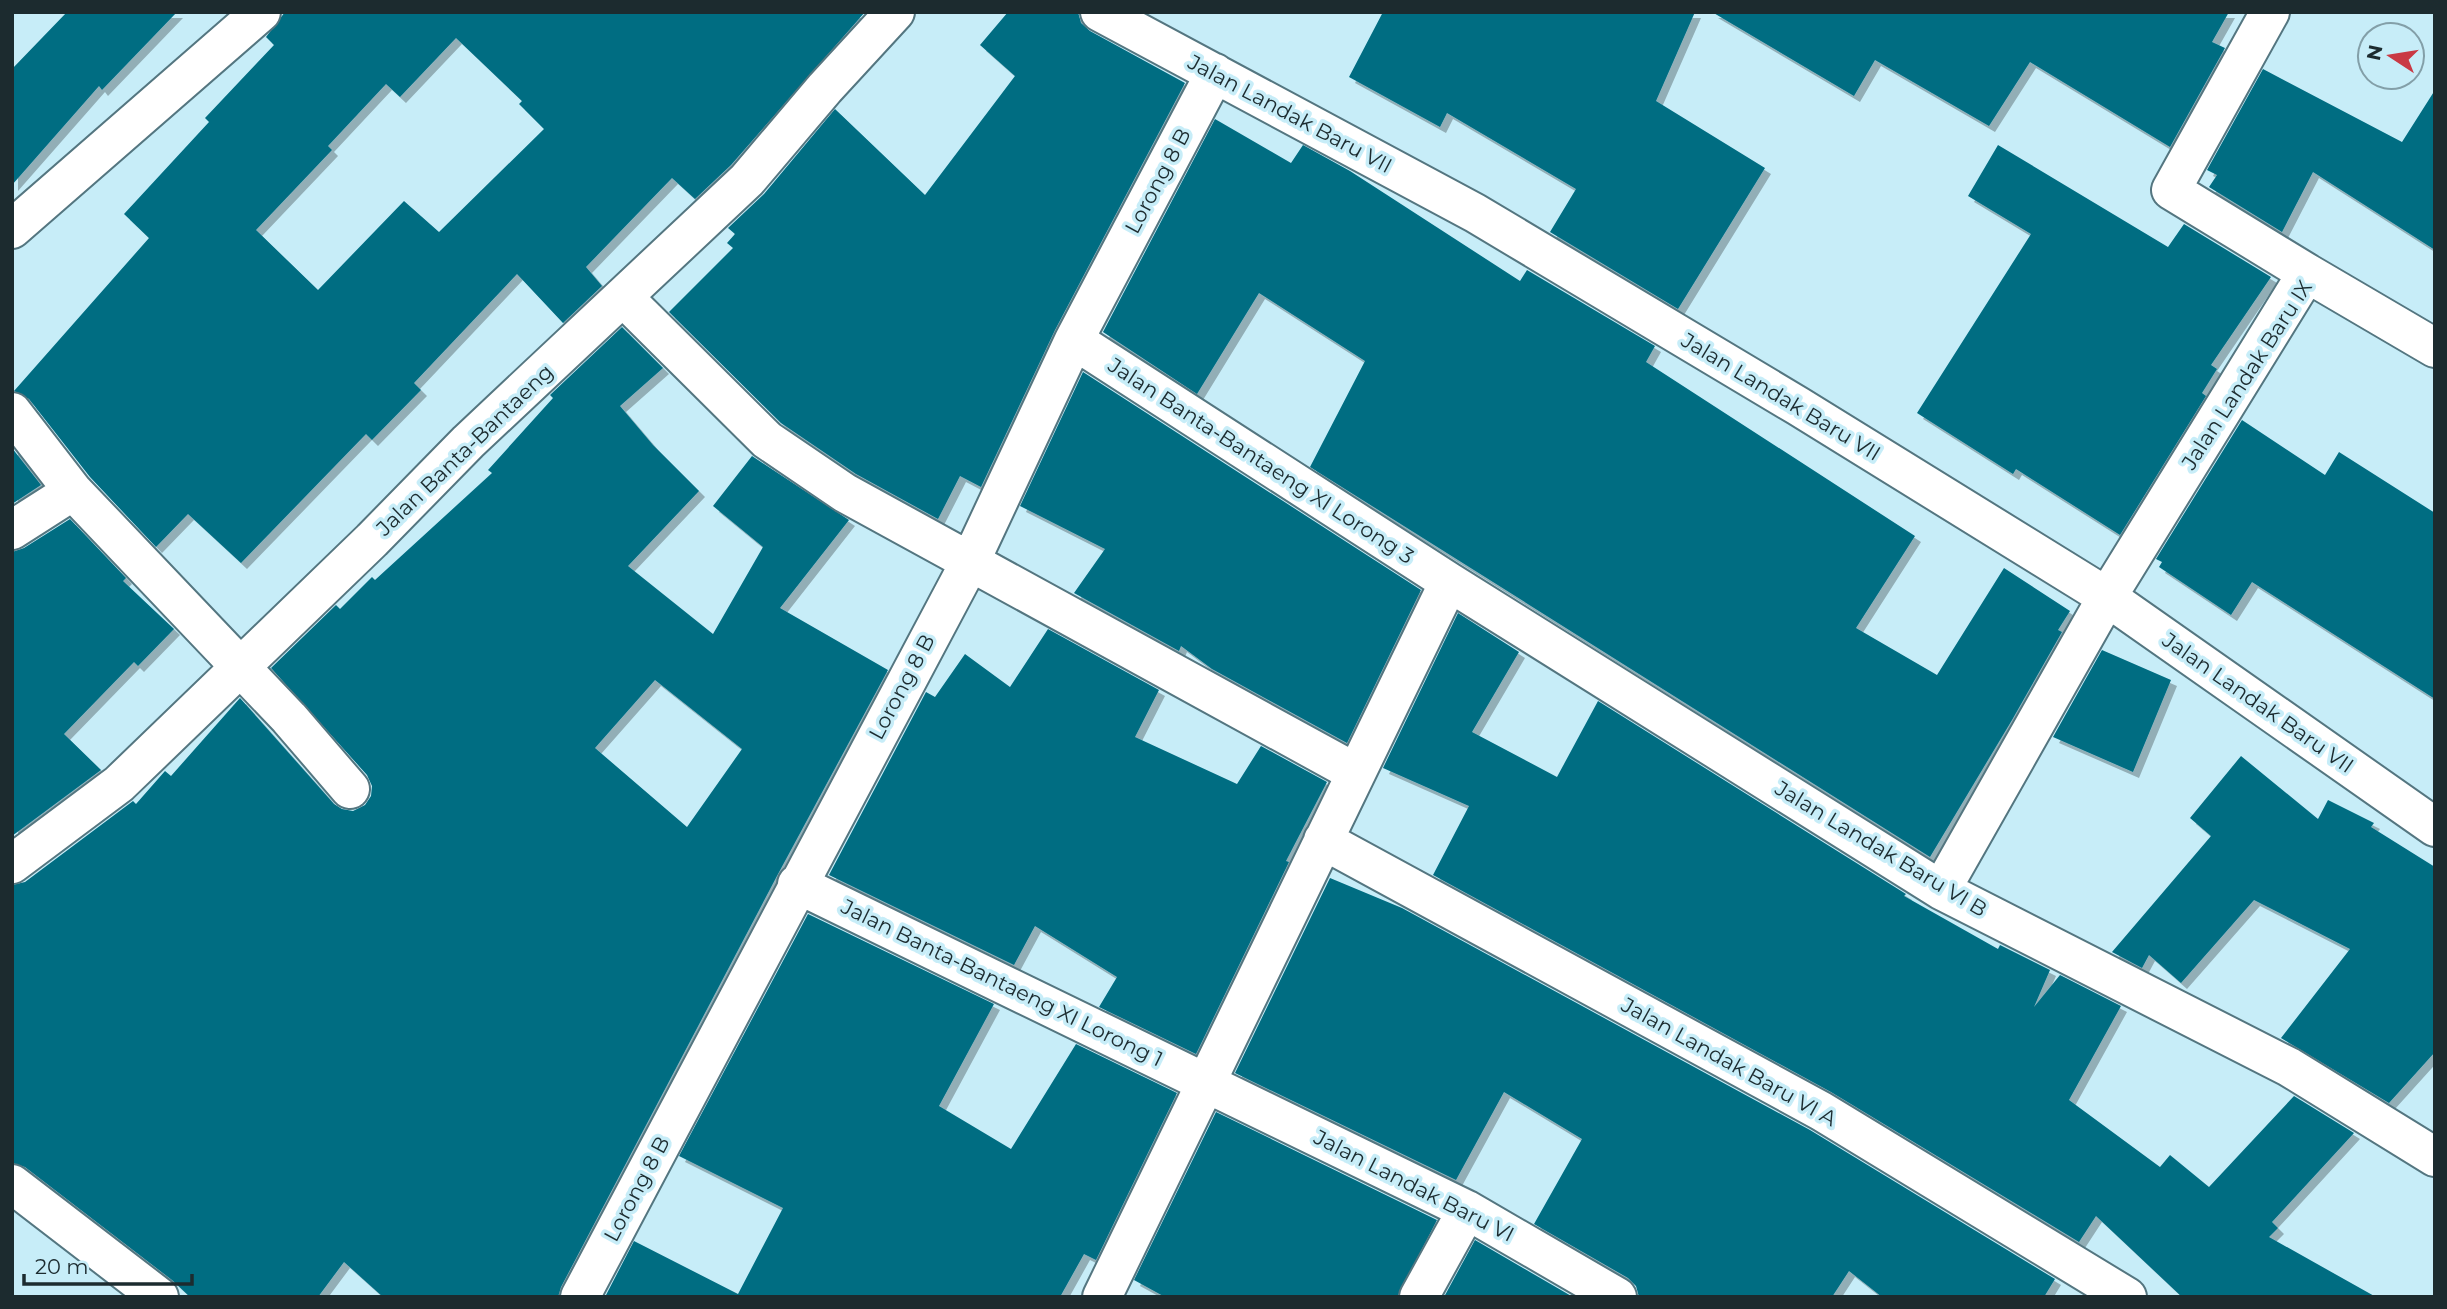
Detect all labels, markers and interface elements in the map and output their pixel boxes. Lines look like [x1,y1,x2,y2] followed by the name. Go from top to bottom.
[2356,21,2426,91] north arrow
[2362,43,2388,62] text: N
[1183,49,1397,178] street label: Jalan Landak Baru VII
[1119,124,1196,238] street label: Lorong 8 B
[2176,275,2317,475] street label: Jalan Landak Baru IX
[1676,327,1885,466] street label: Jalan Landak Baru VII
[1103,352,1419,569] street label: Jalan Banta-Bantaeng XI Lorong 3
[370,359,558,541] street label: Jalan Banta-Bantaeng
[2157,627,2359,778] street label: Jalan Landak Baru VII
[863,630,940,744] street label: Lorong 8 B
[1770,775,1992,922] street label: Jalan Landak Baru VI B
[836,893,1167,1072] street label: Jalan Banta-Bantaeng XI Lorong 1
[1617,992,1842,1132] street label: Jalan Landak Baru VI A
[1309,1124,1518,1247] street label: Jalan Landak Baru VI
[598,1132,675,1246] street label: Lorong 8 B
[24,1242,192,1286] scale bar
[35,1254,89,1279] text: 20 m

